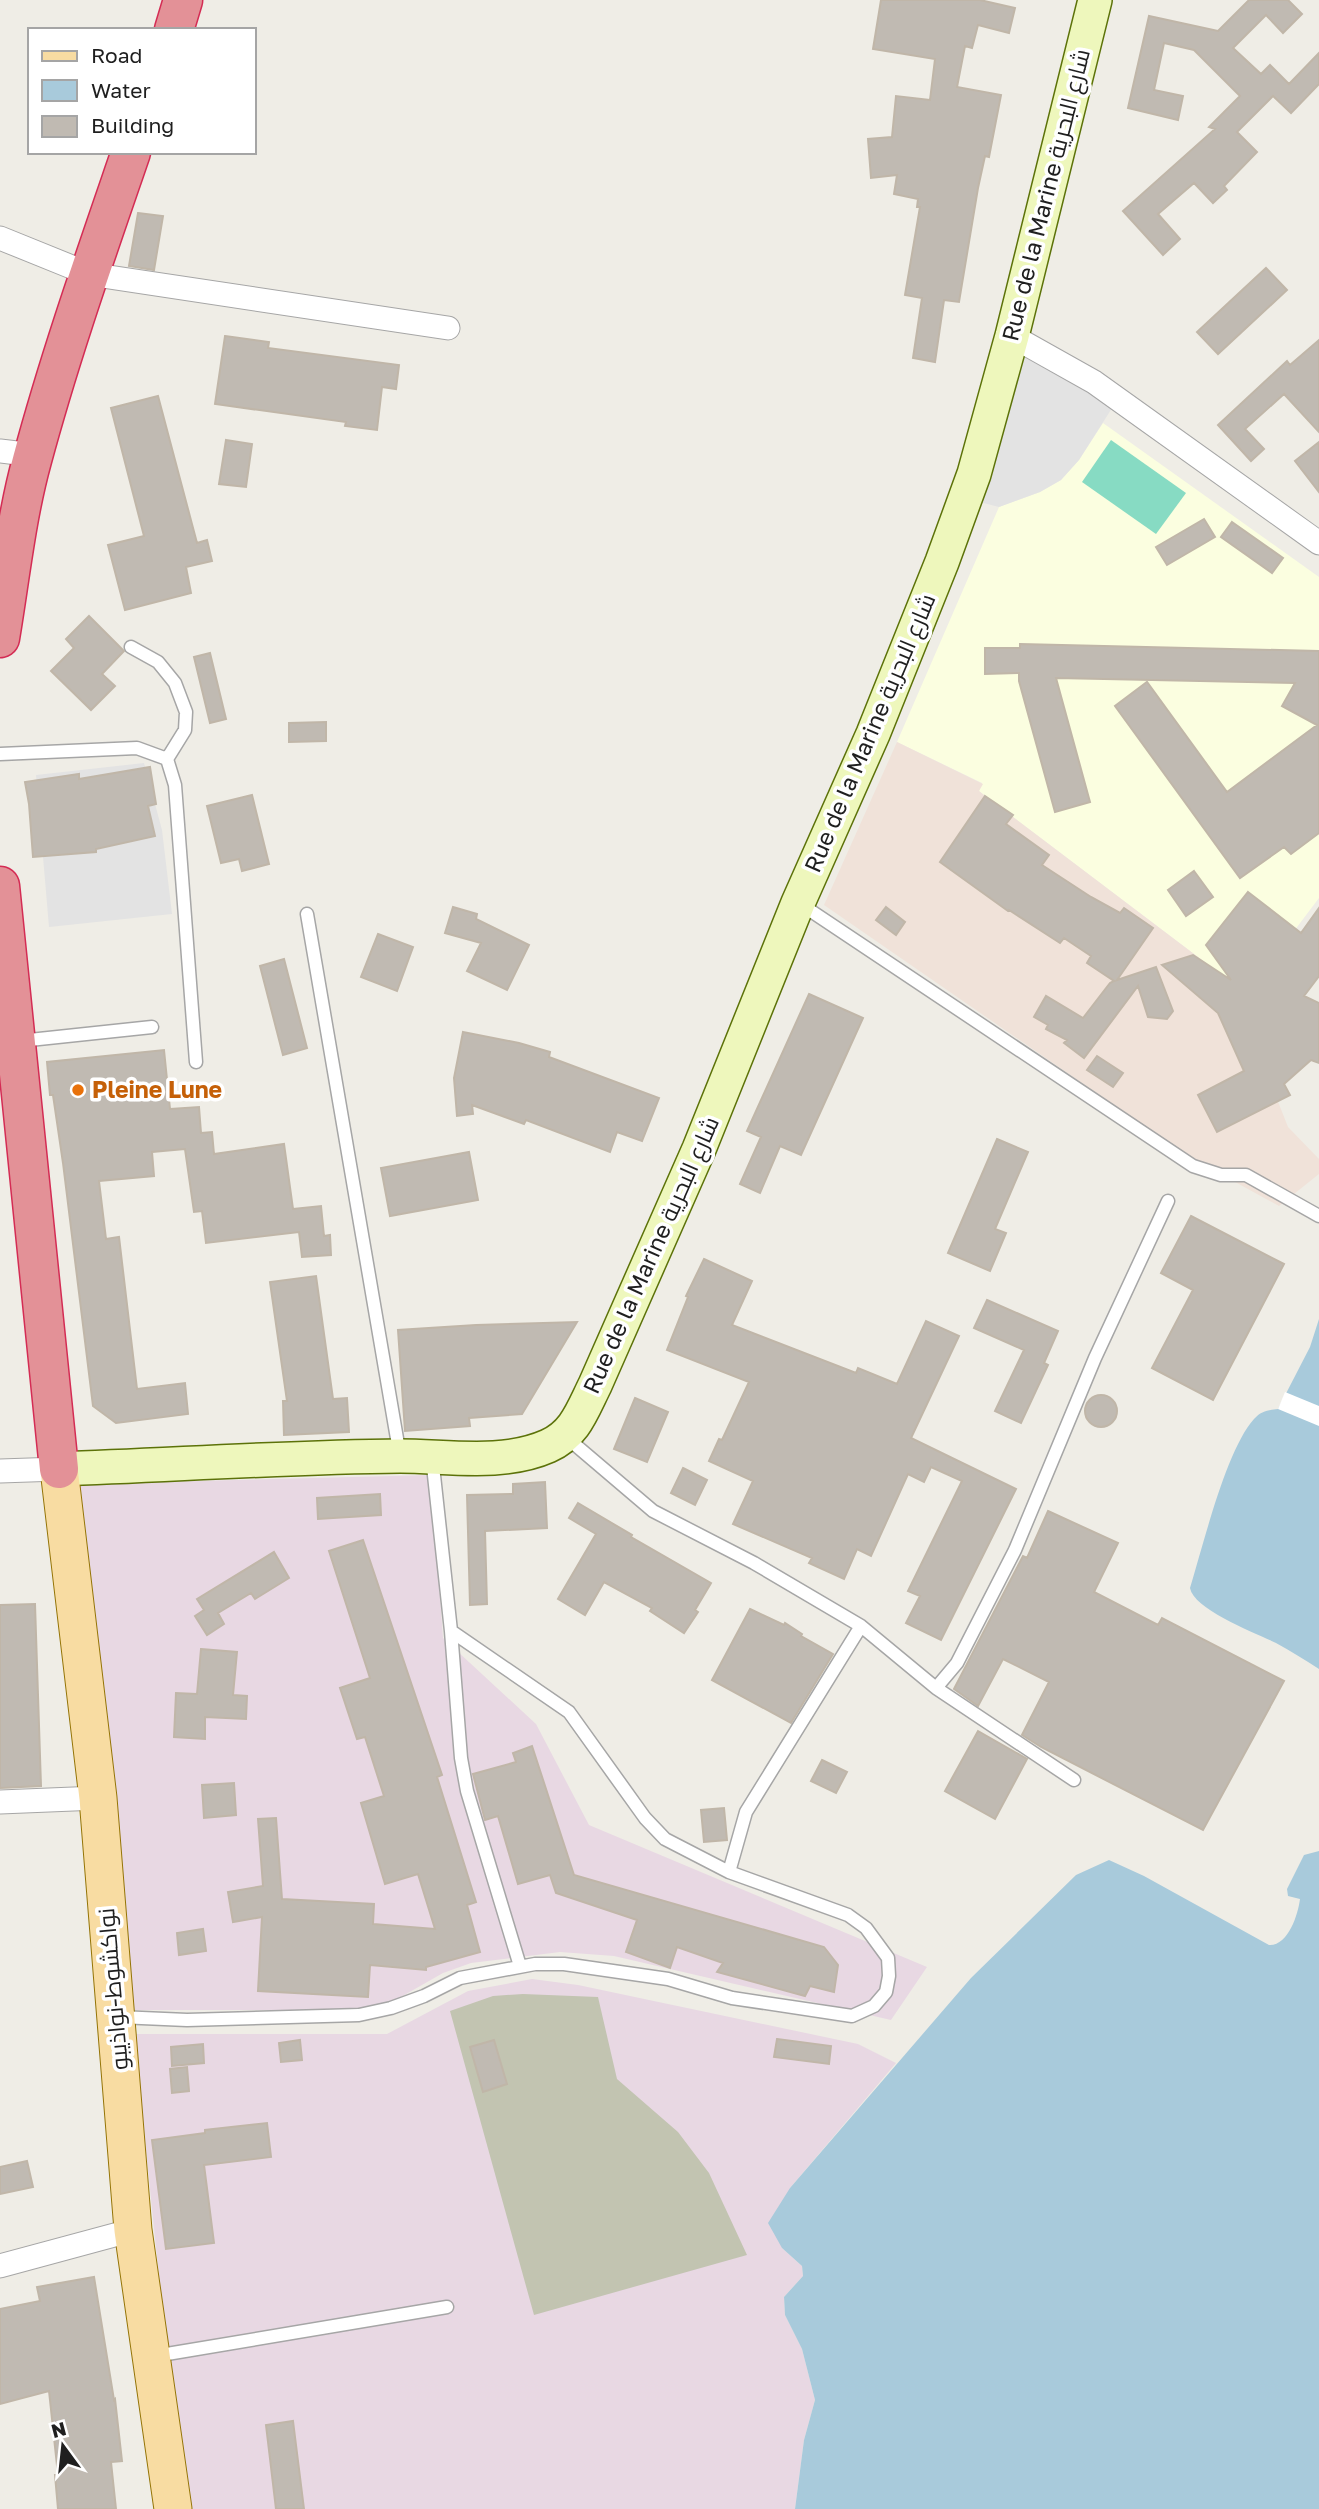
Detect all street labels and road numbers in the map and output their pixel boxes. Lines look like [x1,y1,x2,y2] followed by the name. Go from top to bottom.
[995,46,1098,345] street label: Rue de la Marine شارع البحرية
[798,589,943,877] street label: Rue de la Marine شارع البحرية
[576,1112,727,1399] street label: Rue de la Marine شارع البحرية
[91,1907,133,2071] street label: نواكشوط-نواذيبو

